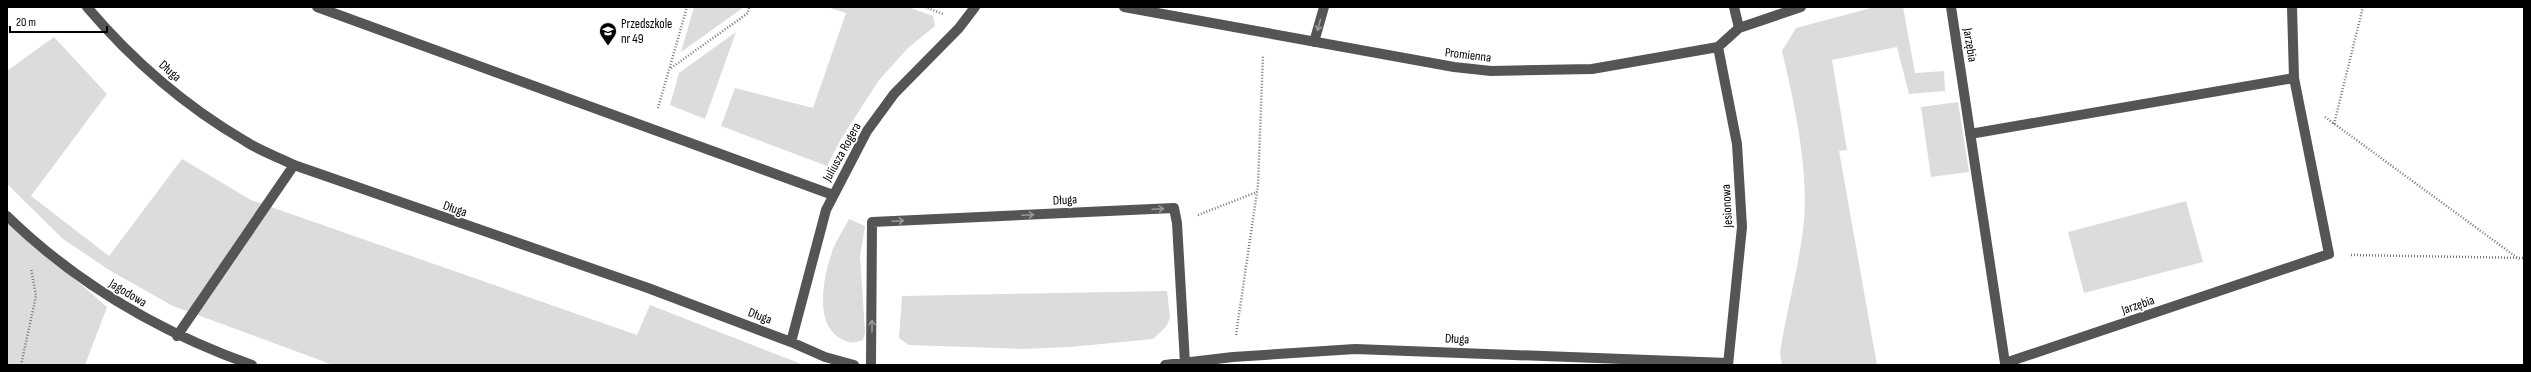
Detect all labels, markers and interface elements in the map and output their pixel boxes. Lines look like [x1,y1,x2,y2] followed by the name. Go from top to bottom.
[10,8,107,34] scale bar
[16,15,36,30] text: 20 m
[621,16,672,47] place label: Przedszkole nr 49
[1315,18,1322,31] one-way arrow
[598,21,618,46] school or university icon: Przedszkole nr 49
[1959,26,1981,63] street label: Jarzębia
[1444,44,1492,66] street label: Promienna
[156,57,184,85] street label: Długa
[819,120,865,185] street label: Juliusza Rogera
[1718,184,1736,229] street label: Jesionowa
[1052,191,1078,209] street label: Długa
[441,197,469,221] street label: Długa
[1151,205,1164,213] one-way arrow
[1021,211,1034,219] one-way arrow
[891,217,904,224] one-way arrow
[105,275,150,310] street label: Jagodowa
[2118,292,2157,318] street label: Jarzębia
[746,304,774,328] street label: Długa
[868,320,876,333] one-way arrow
[1444,330,1470,348] street label: Długa

